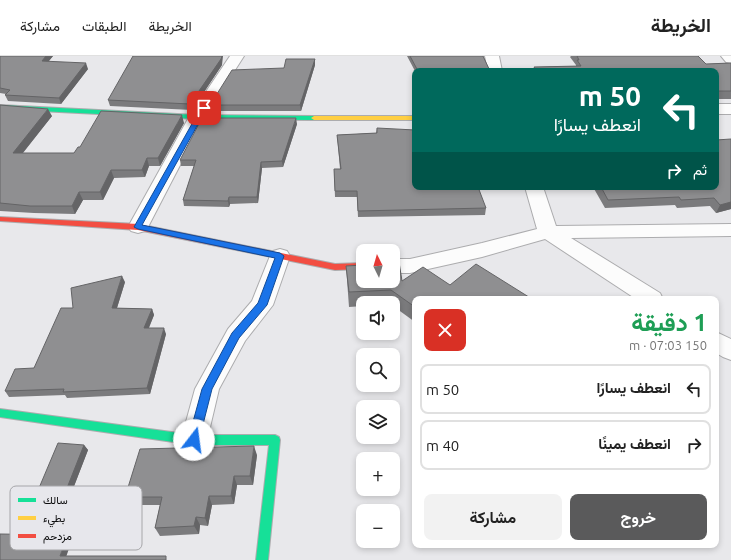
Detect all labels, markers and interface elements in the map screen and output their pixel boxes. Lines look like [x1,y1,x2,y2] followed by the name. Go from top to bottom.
[651,14,711,36] text: الخريطة
[20,18,60,34] text: مشاركة
[82,18,126,34] text: الطبقات
[148,18,192,34] text: الخريطة
[579,80,641,111] text: 50 m
[655,84,707,136] icon: left
[187,91,221,125] pin
[193,97,215,119] icon: arrive
[554,114,641,134] text: انعطف يسارًا
[663,160,685,182] icon: right
[693,161,707,178] text: ثم
[356,244,400,288] north arrow
[356,244,400,548] map controls
[356,296,400,340] button: sound
[424,309,466,351] button: close
[631,309,707,336] text: 1 دقيقة
[629,338,707,352] text: 150 m · 07:03
[356,348,400,392] button: search
[683,378,705,400] icon: left
[596,379,671,396] text: انعطف يسارًا
[426,381,459,398] text: 50 m
[356,400,400,444] button: layers
[173,419,215,461] position arrow
[683,434,705,456] icon: right
[598,435,671,452] text: انعطف يمينًا
[426,437,459,454] text: 40 m
[356,452,400,496] button: +
[10,486,142,550] legend
[43,494,68,506] text: سالك
[424,494,562,540] button: مشاركة
[570,494,707,540] button: خروج
[356,504,400,548] button: −
[43,512,65,528] text: بطيء
[43,530,72,544] text: مزدحم

